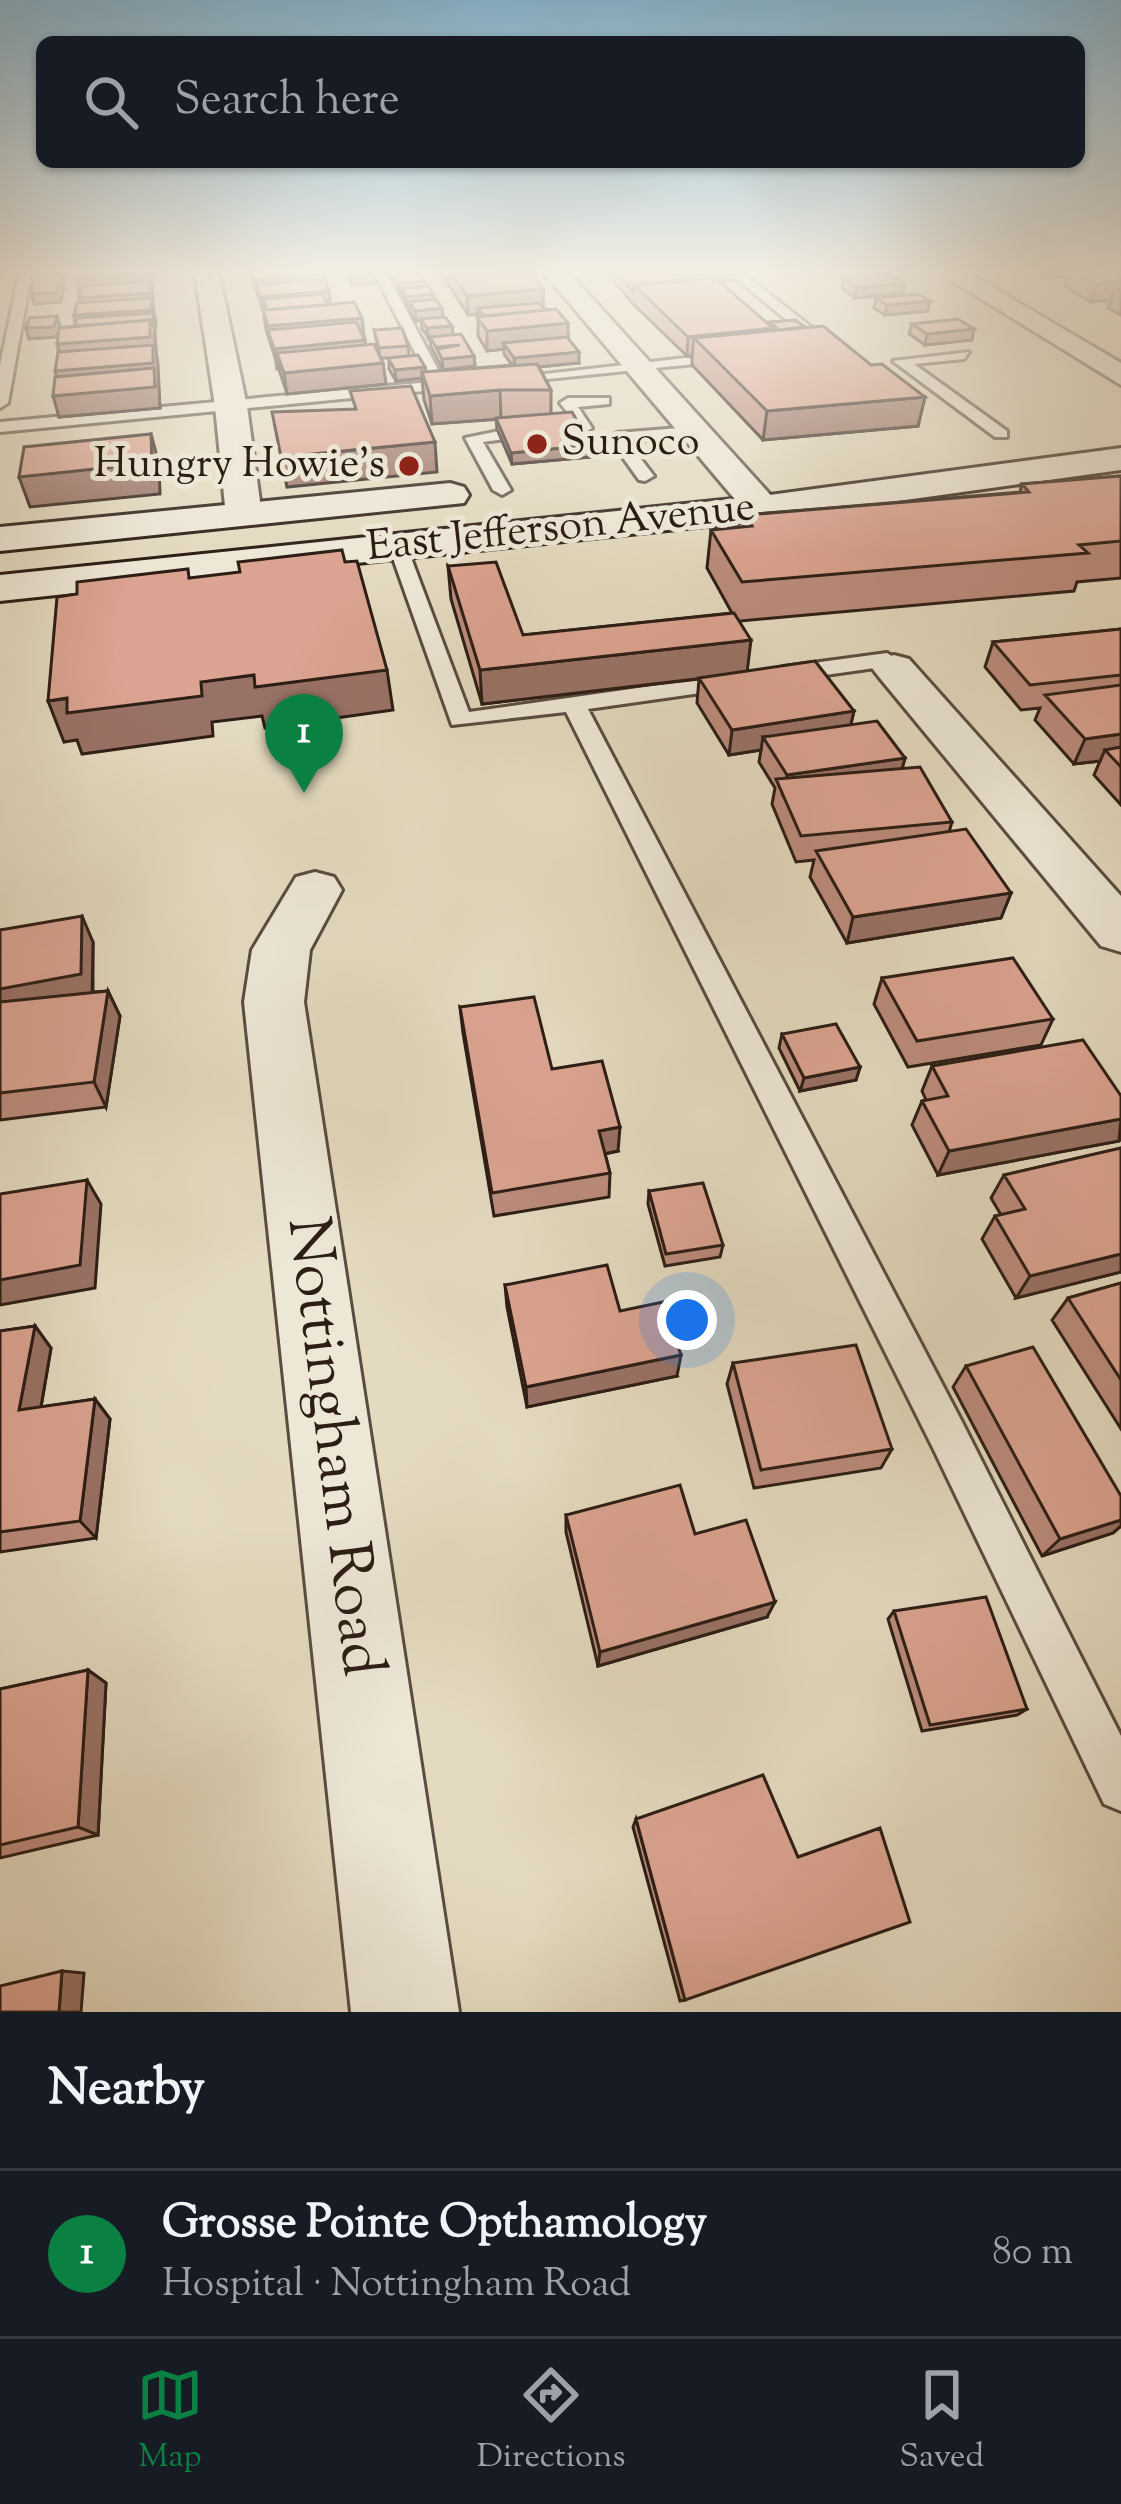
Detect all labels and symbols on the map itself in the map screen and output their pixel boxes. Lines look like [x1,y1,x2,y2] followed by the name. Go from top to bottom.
[561,414,700,474] place label: Sunoco
[524,431,550,457] marker: Sunoco
[94,436,385,496] place label: Hungry Howie's
[396,453,422,479] marker: Hungry Howie's
[364,479,758,579] street label: East Jefferson Avenue
[265,694,343,793] pin: 1
[261,1212,403,1682] street label: Nottingham Road
[657,1290,717,1350] your location

